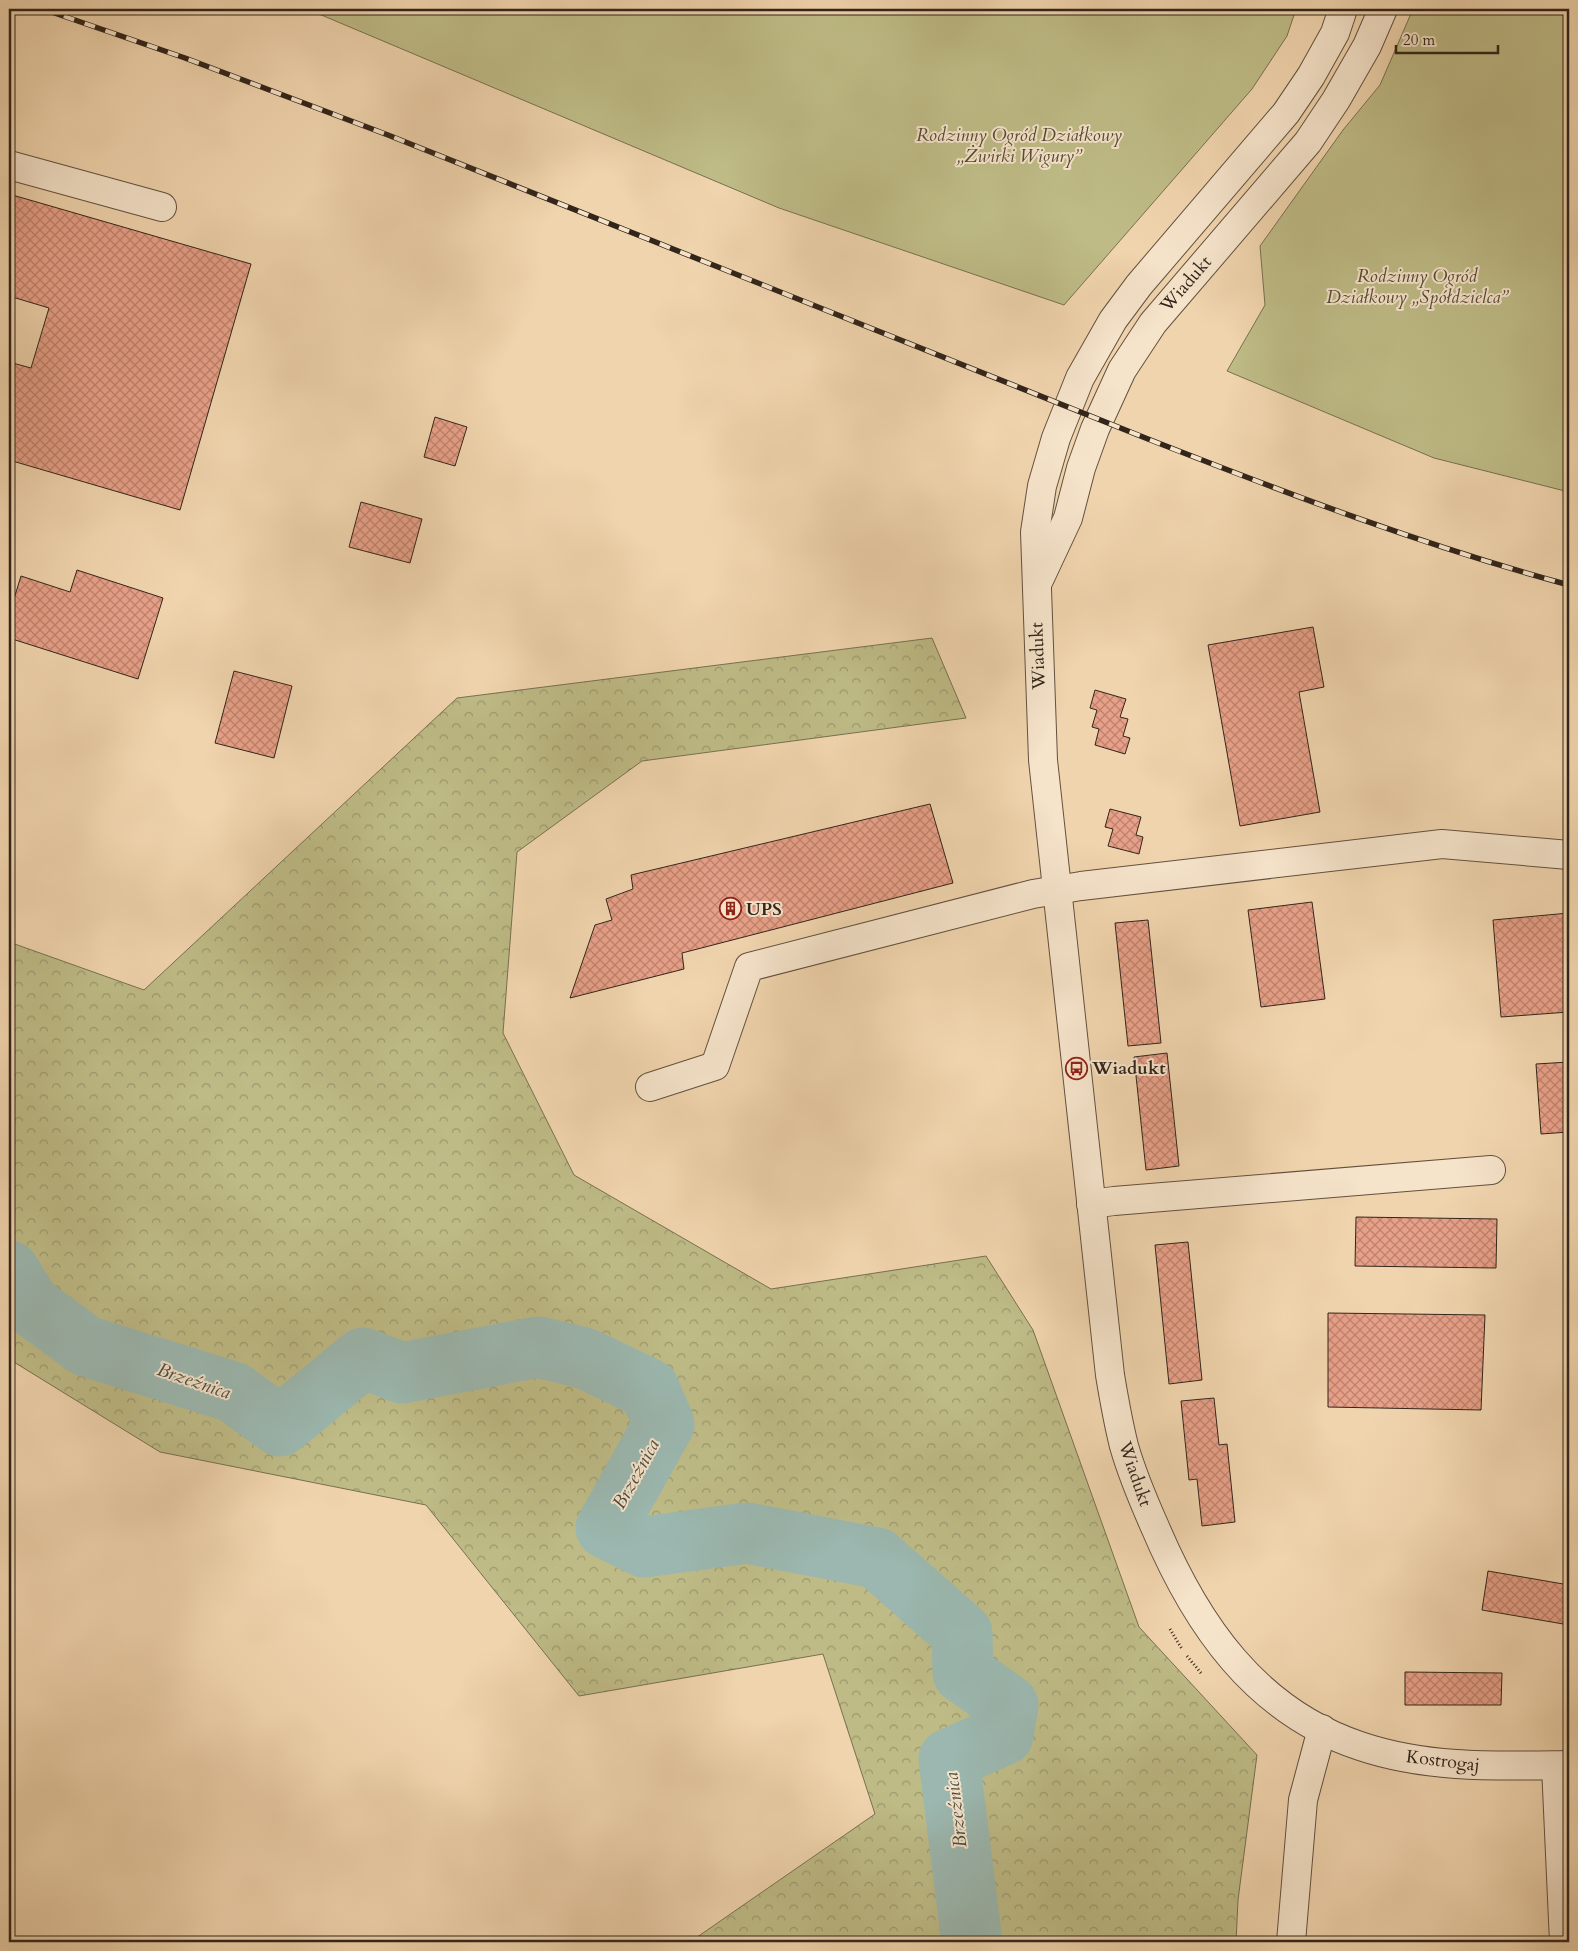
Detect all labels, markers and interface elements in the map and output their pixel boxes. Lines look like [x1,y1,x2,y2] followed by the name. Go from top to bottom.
[1396,22,1498,54] scale bar
[1403,30,1435,50] text: 20 m
[916,123,1122,169] park label: Rodzinny Ogród Działkowy „Żwirki Wigury”
[1154,250,1218,318] street label: Wiadukt
[1326,264,1510,310] park label: Rodzinny Ogród Działkowy „Spółdzielca”
[1024,622,1052,691] street label: Wiadukt
[718,897,742,921] building icon: UPS
[746,897,782,922] place label: UPS
[1064,1056,1088,1080] bus stop icon: Wiadukt
[1091,1056,1166,1081] place label: Wiadukt
[154,1356,235,1406] water label: Brzeźnica
[606,1434,666,1514] water label: Brzeźnica
[1112,1437,1158,1510] street label: Wiadukt
[1405,1744,1481,1778] street label: Kostrogaj
[938,1770,974,1849] water label: Brzeźnica

